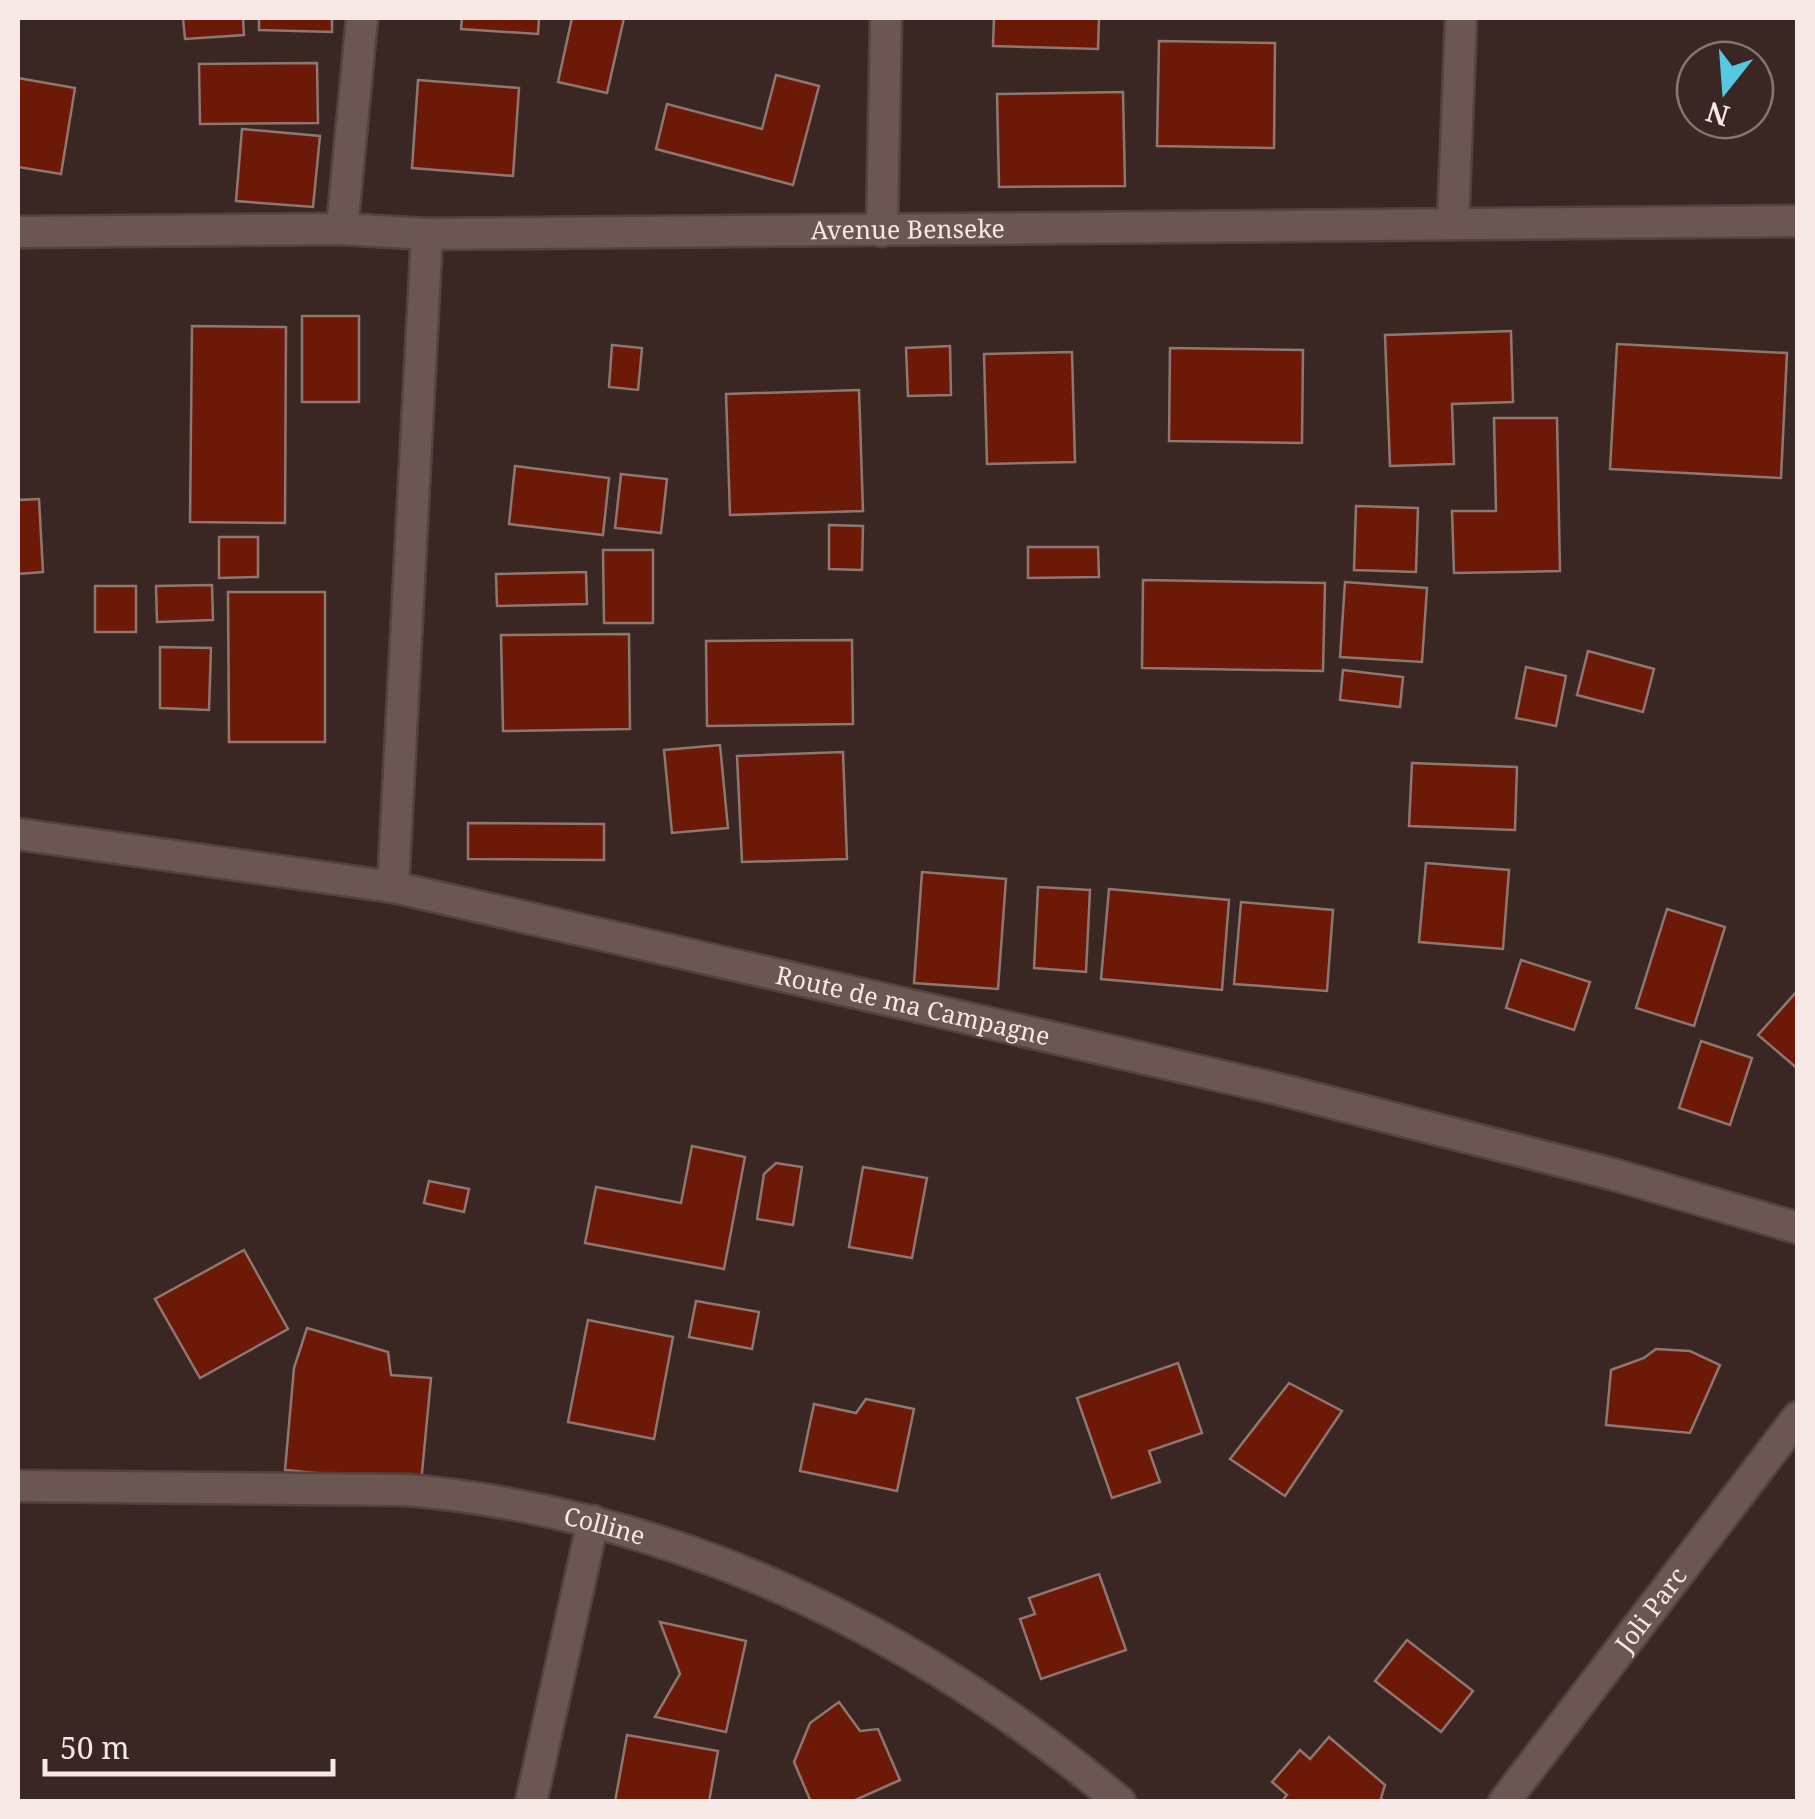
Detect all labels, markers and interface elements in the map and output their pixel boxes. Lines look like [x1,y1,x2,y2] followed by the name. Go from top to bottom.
[1675,40,1775,140] north arrow
[1701,93,1734,136] text: N
[811,211,1005,246] street label: Avenue Benseke
[773,957,1054,1052] street label: Route de ma Campagne
[561,1498,650,1552] street label: Colline
[1606,1559,1694,1659] street label: Joli Parc
[45,1714,332,1776] scale bar
[60,1727,130,1768] text: 50 m

